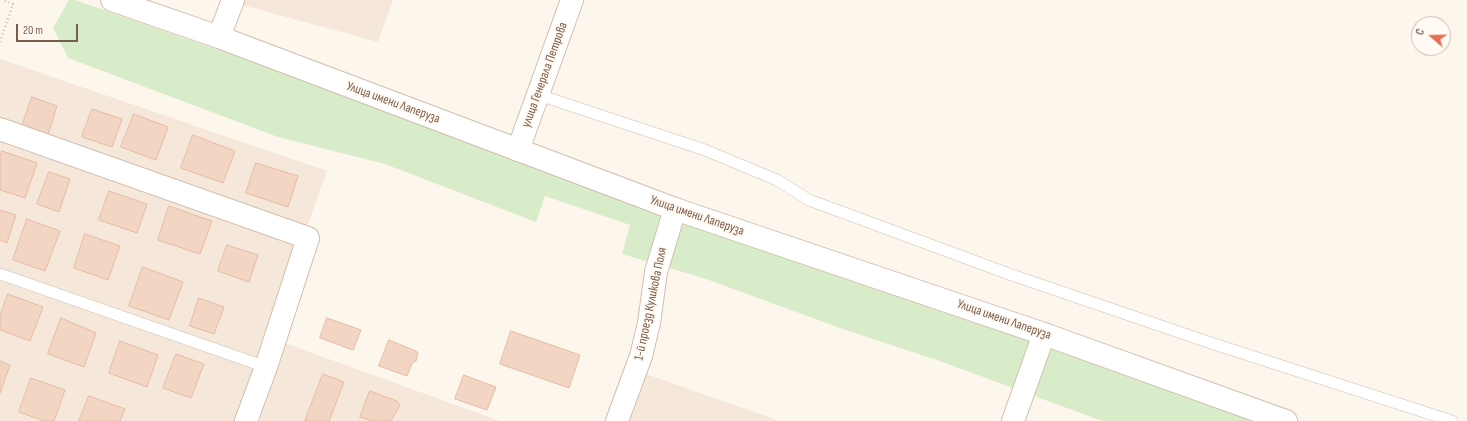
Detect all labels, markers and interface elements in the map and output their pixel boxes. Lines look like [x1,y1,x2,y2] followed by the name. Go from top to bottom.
[18,16,80,42] scale bar
[1411,16,1451,56] north arrow
[519,20,571,130] street label: улица Генерала Петрова
[23,23,43,38] text: 20 m
[1413,27,1427,37] text: С
[344,79,442,127] street label: Улица имени Лаперуза
[648,193,746,239] street label: Улица имени Лаперуза
[631,246,671,362] street label: 1-й проезд Куликова Поля
[955,297,1053,343] street label: Улица имени Лаперуза

